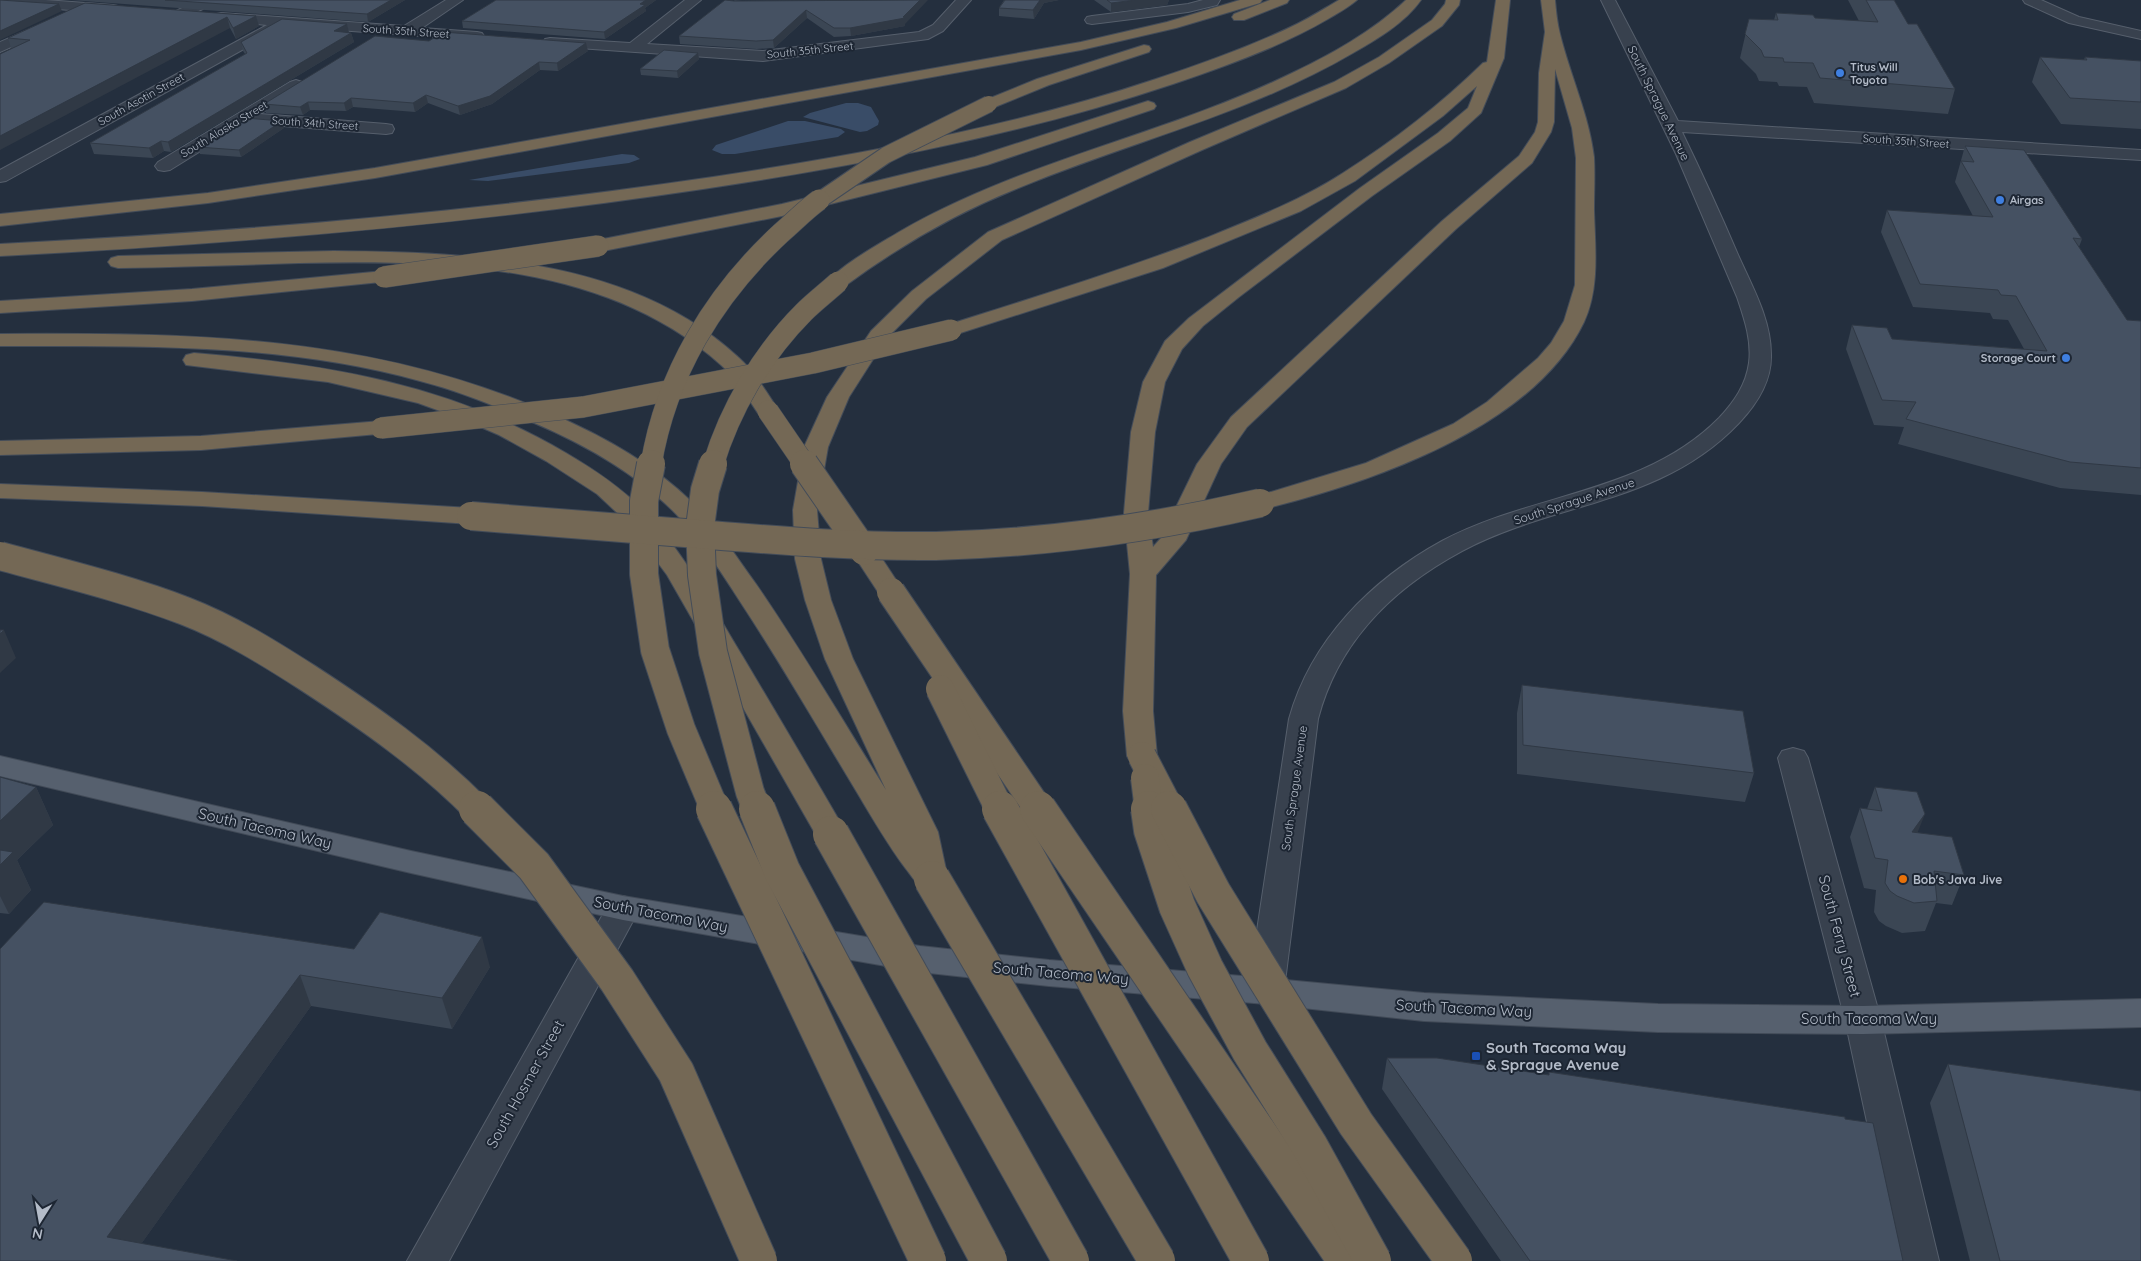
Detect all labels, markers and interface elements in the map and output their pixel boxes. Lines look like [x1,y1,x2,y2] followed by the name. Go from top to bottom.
[362,21,450,41] street label: South 35th Street
[766,38,854,62] street label: South 35th Street
[1625,43,1693,163] street label: South Sprague Avenue
[1850,60,1898,87] place label: Titus Will Toyota
[1834,67,1846,79] marker: Titus Will Toyota
[95,69,187,129] street label: South Asotin Street
[178,97,270,161] street label: South Alaska Street
[271,113,359,133] street label: South 34th Street
[1862,131,1950,151] street label: South 35th Street
[2010,193,2043,207] place label: Airgas
[1994,194,2006,206] marker: Airgas
[1981,351,2056,365] place label: Storage Court
[2060,352,2072,364] marker: Storage Court
[1512,474,1636,528] street label: South Sprague Avenue
[1278,724,1310,851] street label: South Sprague Avenue
[197,803,333,853] street label: South Tacoma Way
[1913,872,2002,887] place label: Bob's Java Jive
[1815,873,1865,999] street label: South Ferry Street
[1897,873,1909,885] marker: Bob's Java Jive
[592,892,730,936] street label: South Tacoma Way
[992,958,1130,988] street label: South Tacoma Way
[1396,995,1532,1021] street label: South Tacoma Way
[1801,1009,1937,1028] street label: South Tacoma Way
[482,1017,568,1151] street label: South Hosmer Street
[1486,1038,1626,1074] place label: South Tacoma Way & Sprague Avenue
[1470,1050,1482,1062] marker: South Tacoma Way & Sprague Avenue
[15,1196,65,1246] north arrow
[31,1224,44,1244] text: N

